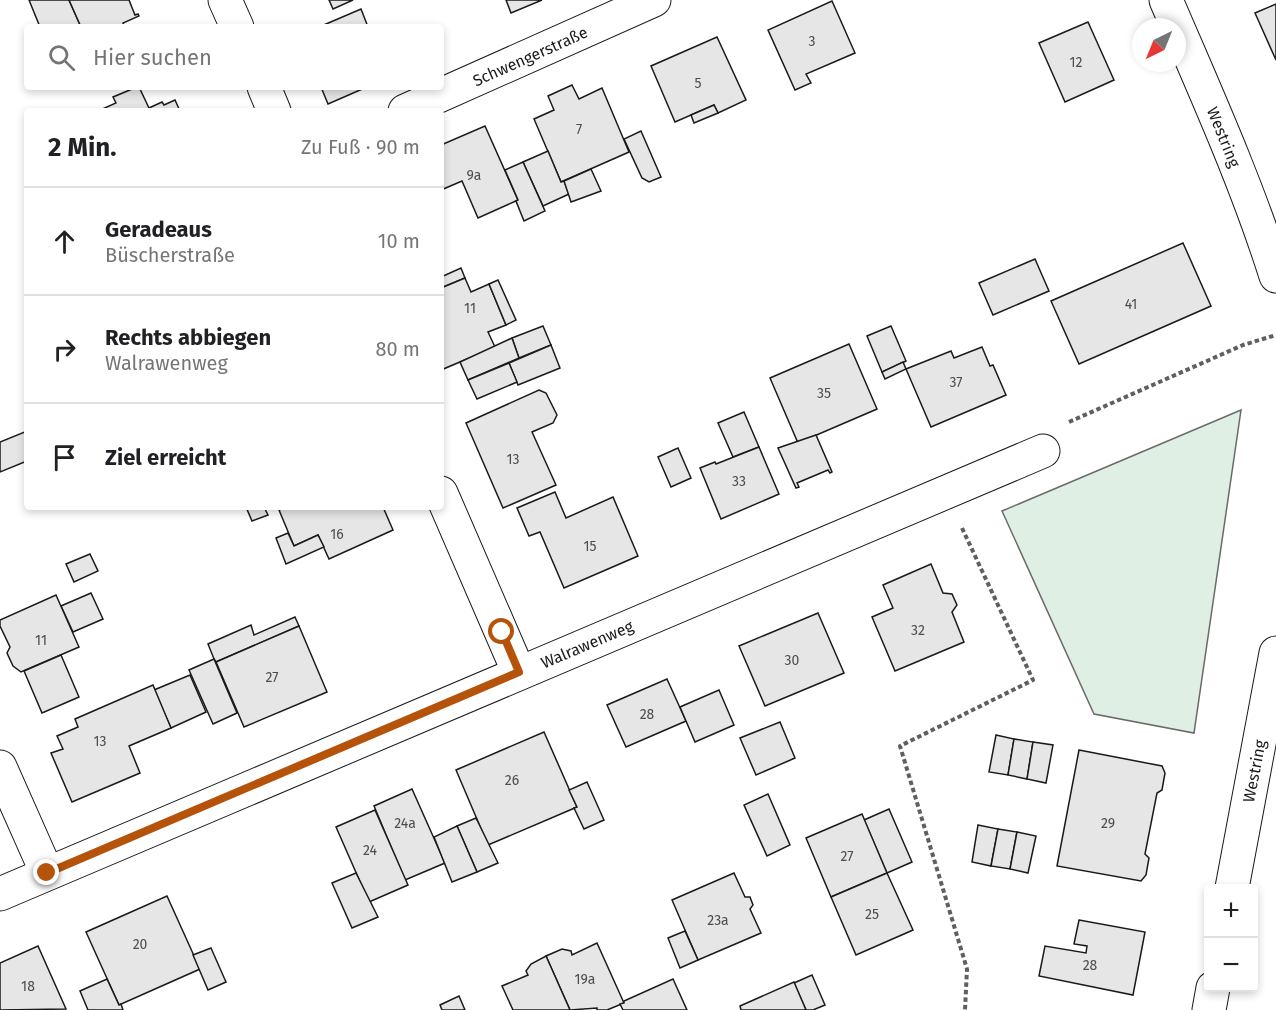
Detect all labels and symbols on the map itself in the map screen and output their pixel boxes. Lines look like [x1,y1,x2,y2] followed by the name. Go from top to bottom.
[1132,18,1186,72] north arrow
[470,23,591,90] street label: Schwengerstraße
[809,33,816,50] house number: 3
[1070,54,1083,71] house number: 12
[694,75,702,92] house number: 5
[1203,104,1244,171] street label: Westring
[576,121,582,138] house number: 7
[467,167,481,184] house number: 9a
[1125,296,1137,313] house number: 41
[464,300,476,317] house number: 11
[949,374,963,391] house number: 37
[817,385,831,402] house number: 35
[506,451,520,468] house number: 13
[732,473,746,490] house number: 33
[330,526,344,543] house number: 16
[583,538,597,555] house number: 15
[538,616,637,672] street label: Walrawenweg
[488,618,514,644] route start
[911,622,925,639] house number: 32
[35,632,47,649] house number: 11
[785,652,800,669] house number: 30
[265,669,279,686] house number: 27
[640,706,655,723] house number: 28
[93,733,107,750] house number: 13
[1239,738,1270,804] street label: Westring
[505,772,519,789] house number: 26
[394,815,416,832] house number: 24a
[1101,815,1115,832] house number: 29
[363,842,378,859] house number: 24
[840,848,854,865] house number: 27
[33,859,59,885] route end
[865,906,879,923] house number: 25
[707,912,729,929] house number: 23a
[133,936,148,953] house number: 20
[1083,957,1098,974] house number: 28
[575,971,595,988] house number: 19a
[21,978,35,995] house number: 18

